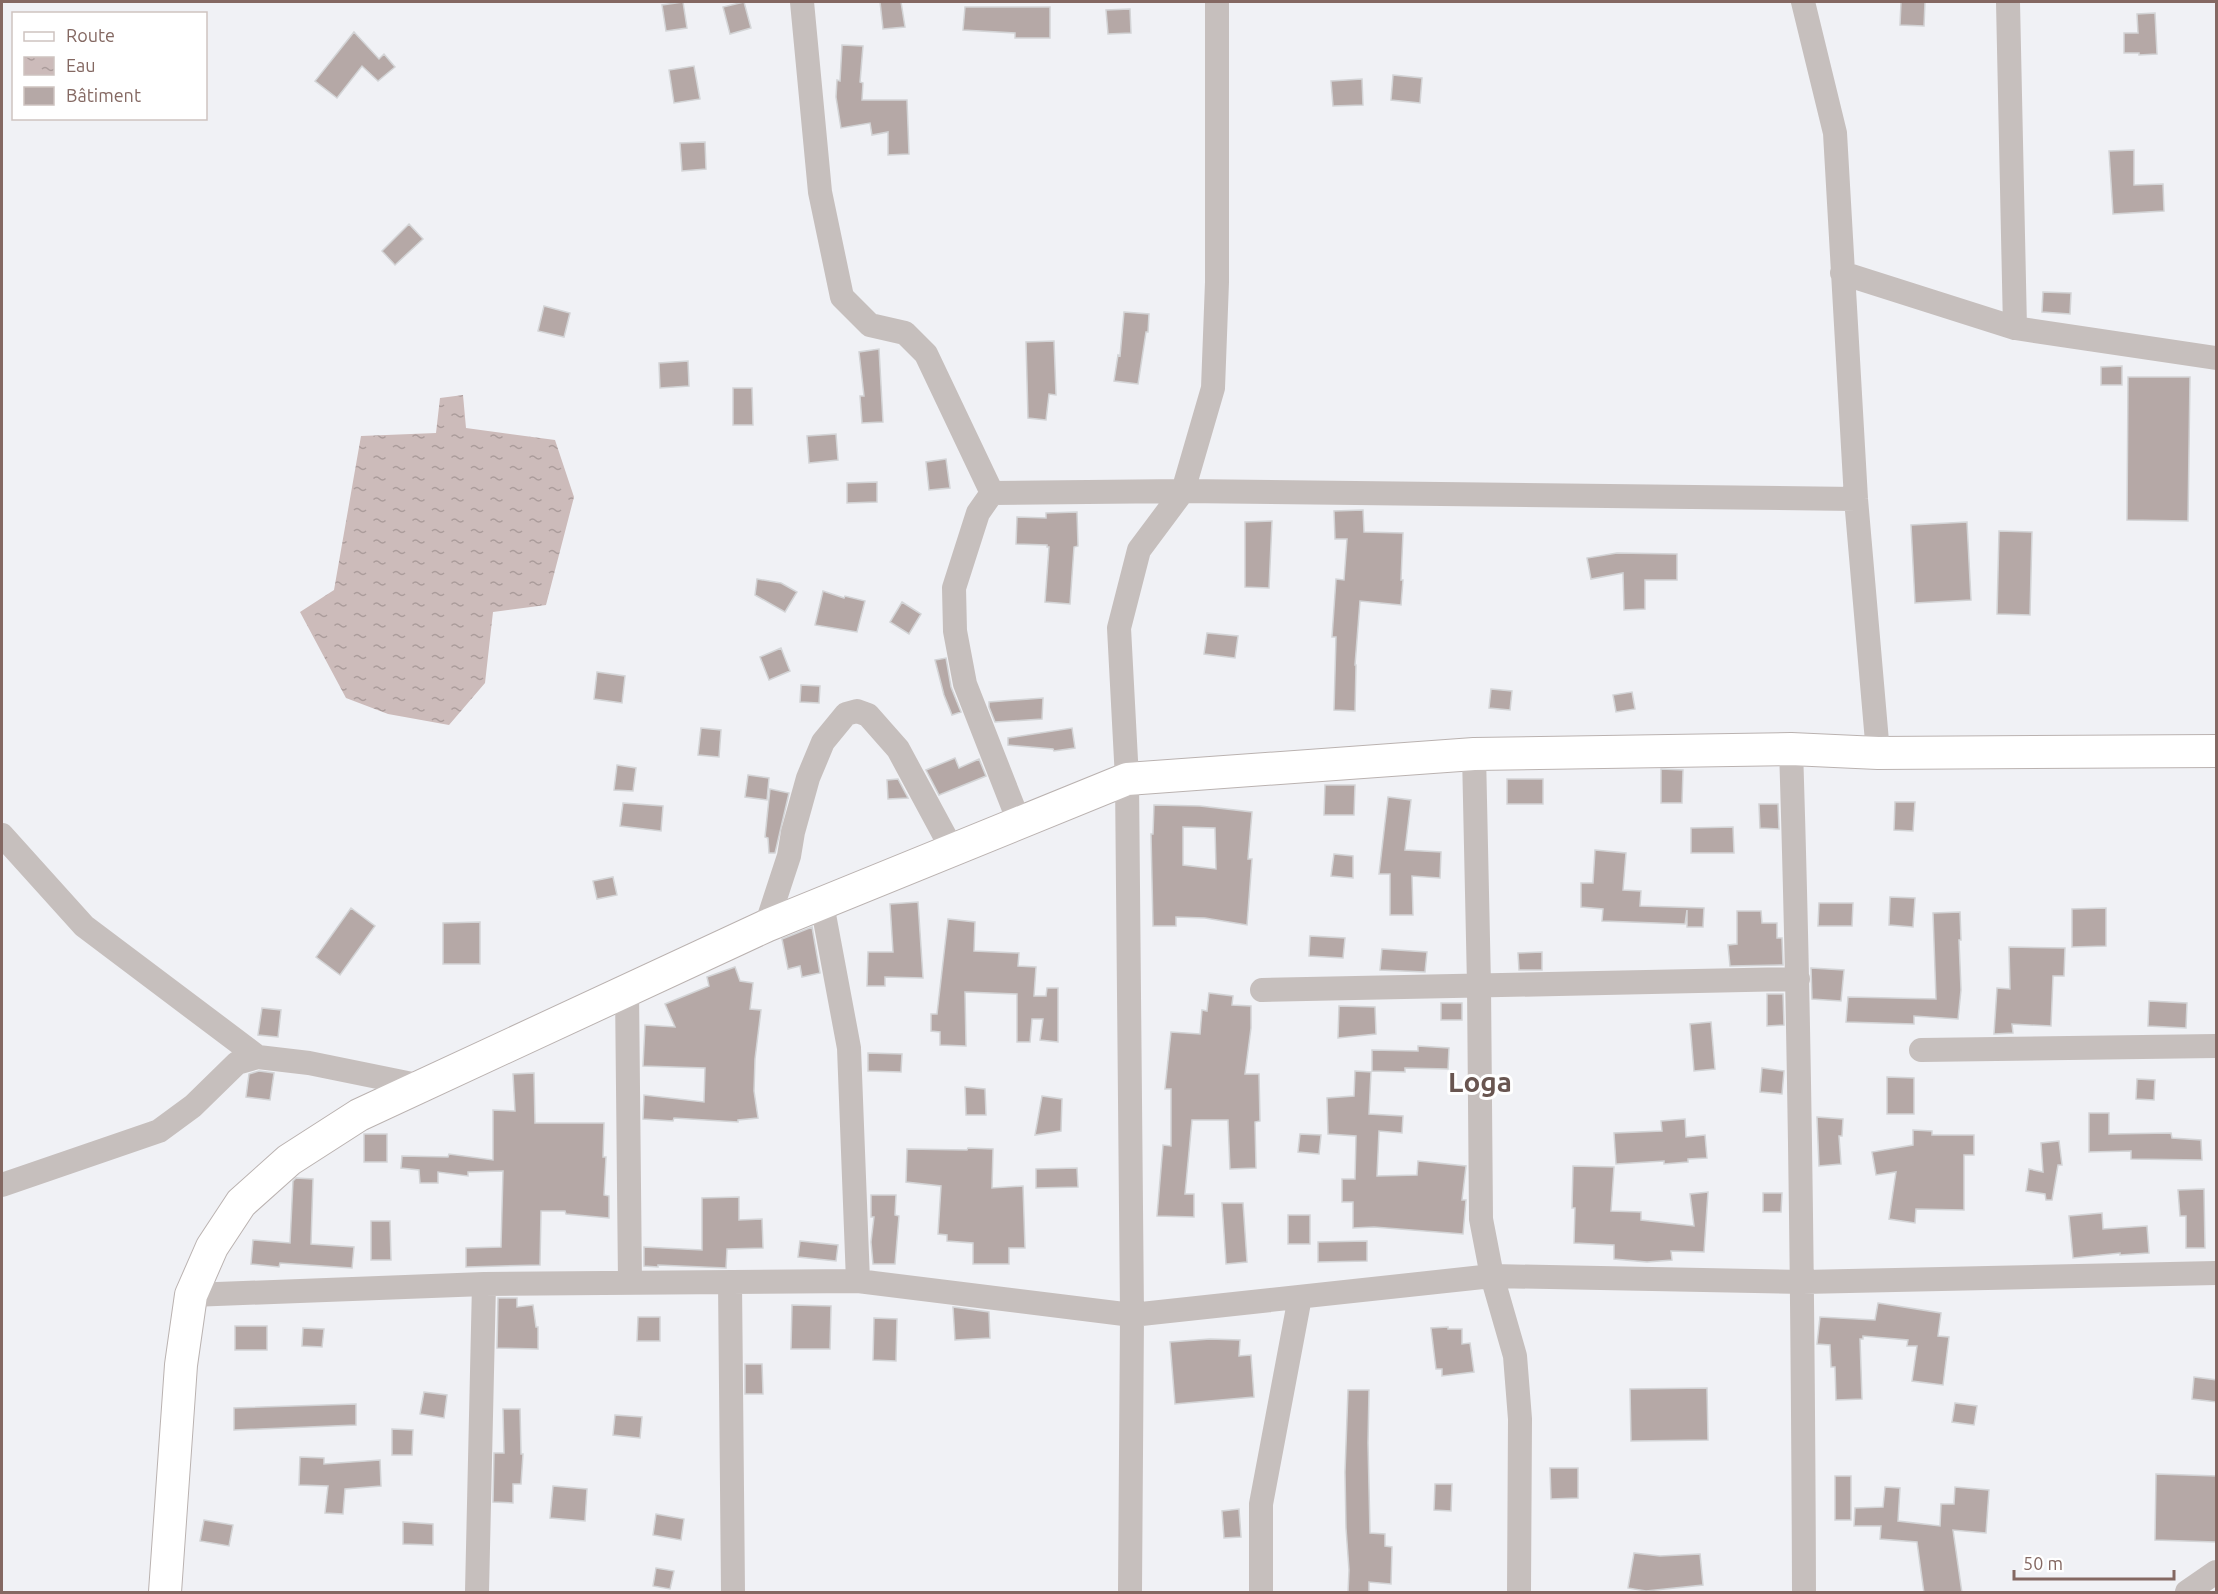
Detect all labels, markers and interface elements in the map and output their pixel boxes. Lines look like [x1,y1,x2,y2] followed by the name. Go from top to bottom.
[12,12,207,120] legend
[66,25,115,45] text: Route
[66,55,96,75] text: Eau
[66,85,141,105] text: Bâtiment
[1448,1066,1512,1097] district label: Loga
[2014,1543,2174,1581] scale bar
[2023,1553,2063,1573] text: 50 m

